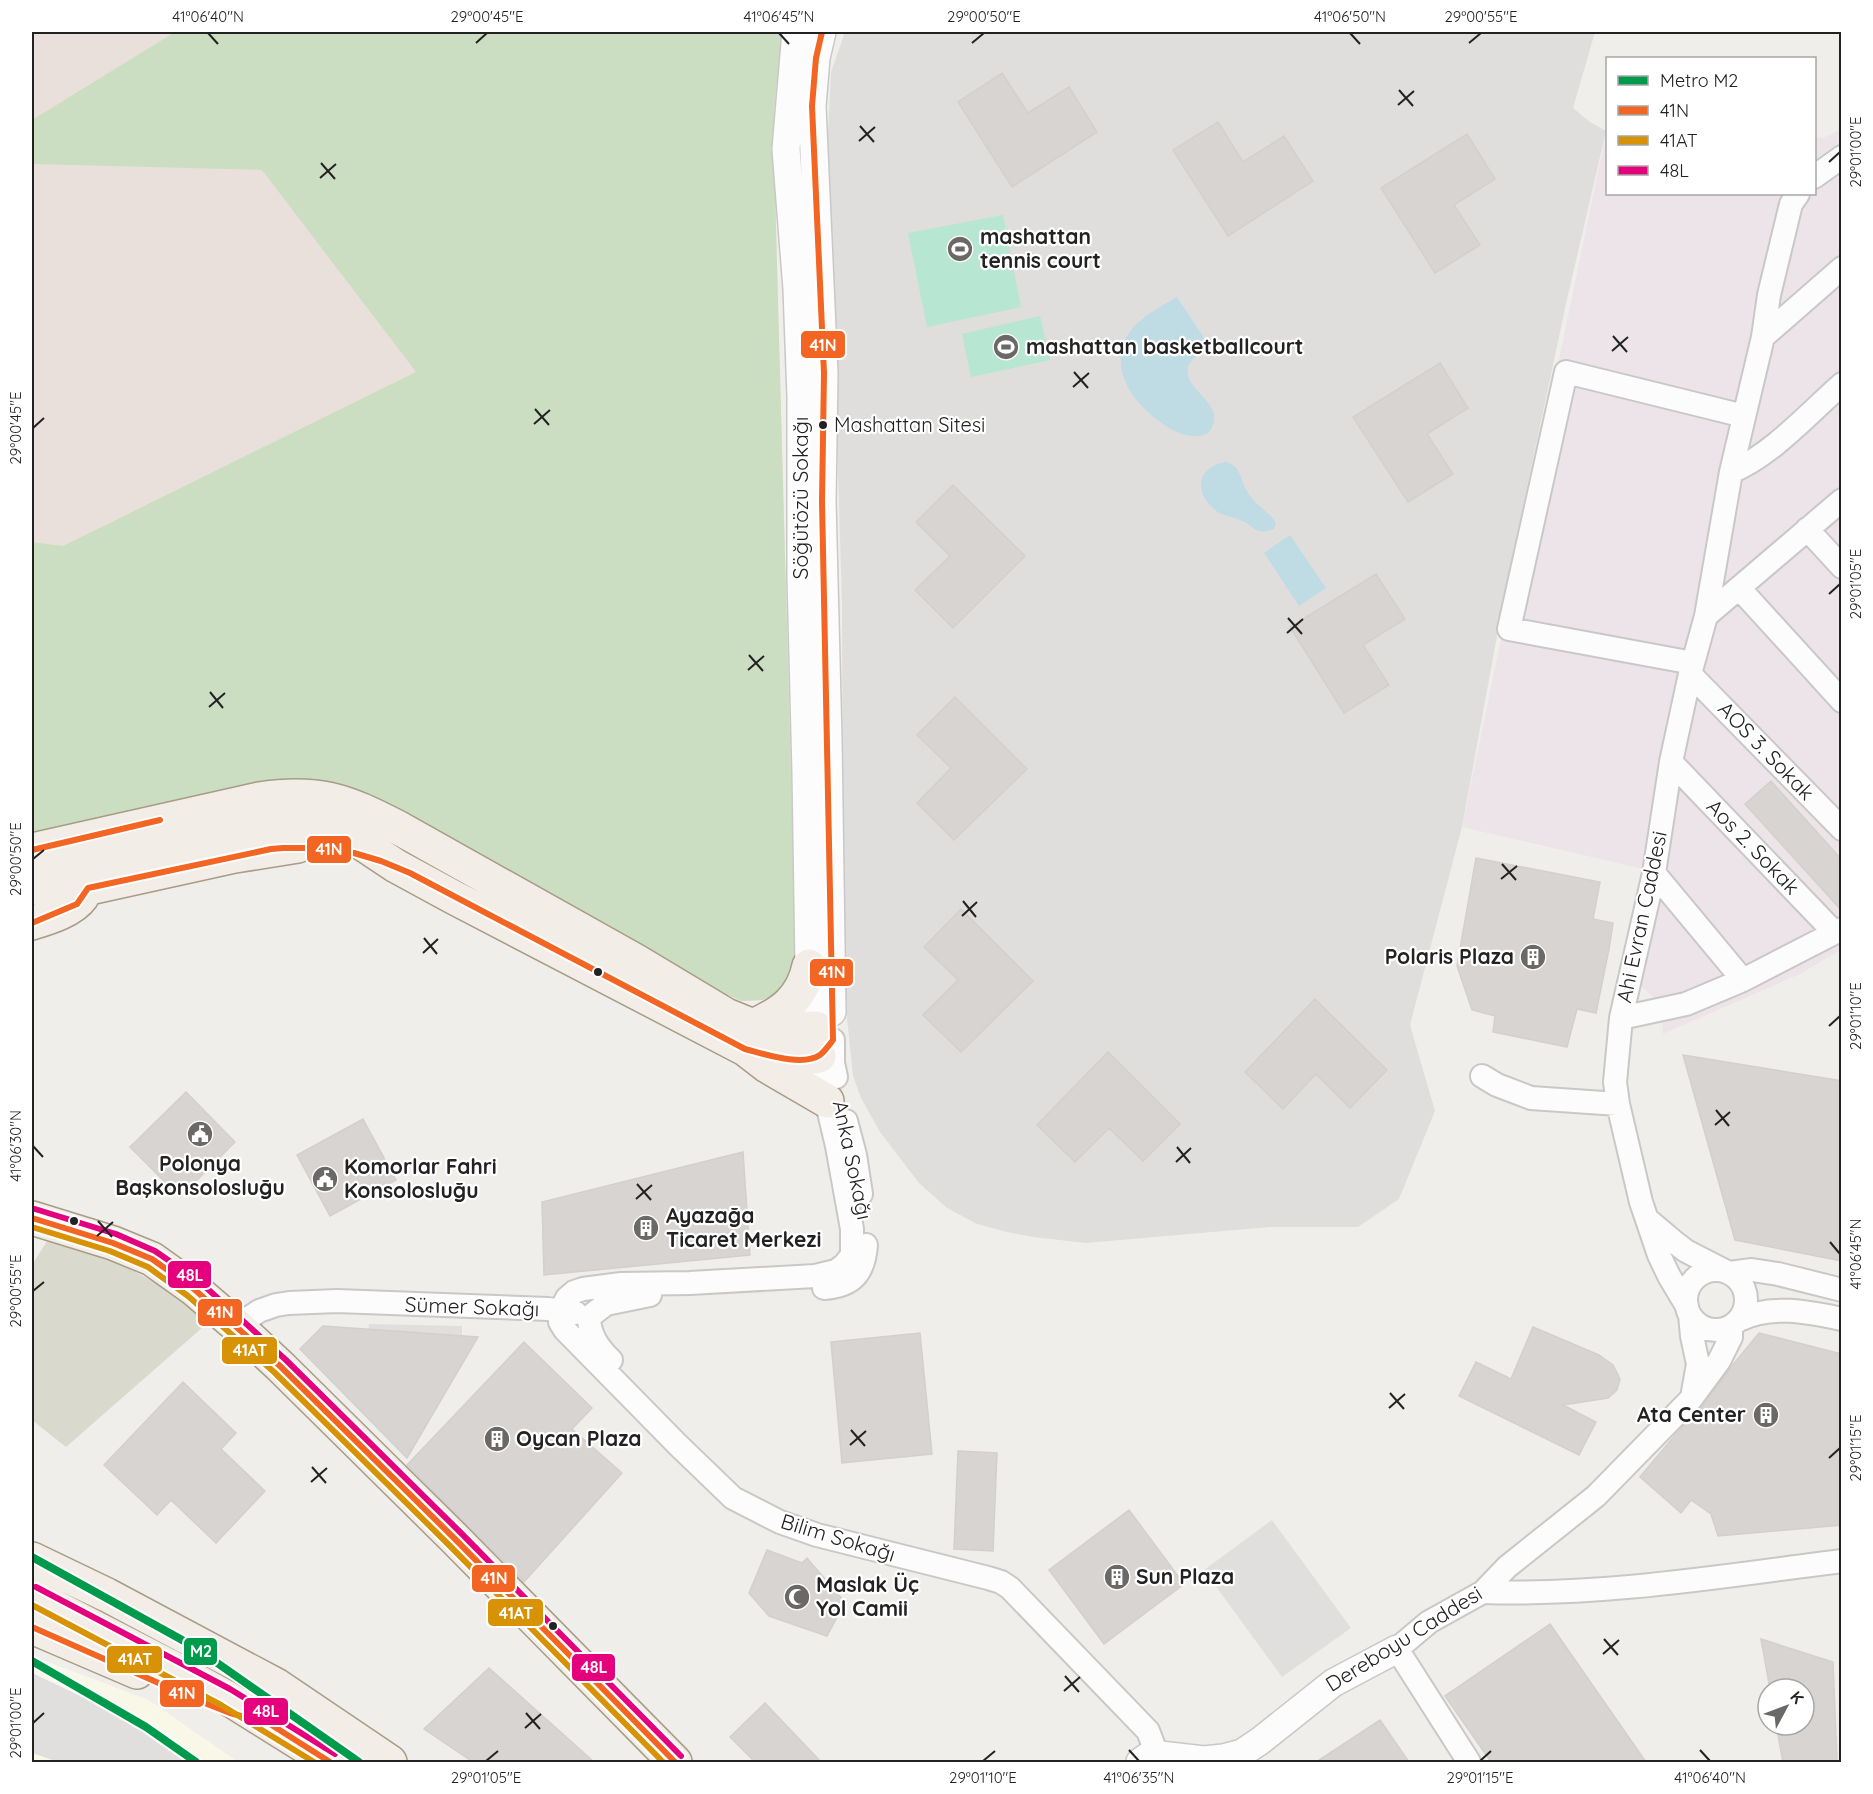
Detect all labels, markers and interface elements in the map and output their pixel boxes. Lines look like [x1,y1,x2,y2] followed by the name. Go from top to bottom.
[172,7,244,26] text: 41°06'40"N
[451,7,523,26] text: 29°00'45"E
[743,7,815,26] text: 41°06'45"N
[947,7,1021,26] text: 29°00'50"E
[1314,7,1386,26] text: 41°06'50"N
[1444,7,1518,26] text: 29°00'55"E
[1606,57,1816,195] legend
[1660,69,1738,92] text: Metro M2
[1660,99,1689,122] text: 41N
[1846,116,1865,188] text: 29°01'00"E
[1660,129,1698,152] text: 41AT
[1660,159,1689,182] text: 48L
[980,223,1101,273] place label: mashattan tennis court
[945,234,975,264] sports icon: mashattan tennis court
[800,330,846,359] line badge: 41N
[991,332,1021,362] sports icon: mashattan basketballcourt
[1026,333,1303,359] place label: mashattan basketballcourt
[810,335,836,355] text: 41N
[6,392,25,464] text: 29°00'45"E
[834,412,985,437] place label: Mashattan Sitesi
[787,417,813,579] street label: Söğütözü Sokağı
[817,419,829,431] marker: Mashattan Sitesi
[1846,549,1865,619] text: 29°01'05"E
[1713,696,1820,805] street label: AOS 3. Sokak
[1702,793,1806,899] street label: Aos 2. Sokak
[6,822,25,896] text: 29°00'50"E
[1610,829,1672,1005] street label: Ahi Evran Caddesi
[306,835,352,864] line badge: 41N
[316,839,342,859] text: 41N
[1518,942,1548,972] building icon: Polaris Plaza
[1385,943,1514,969] place label: Polaris Plaza
[809,958,854,987] line badge: 41N
[819,962,845,982] text: 41N
[592,966,604,978] unlabelled marker
[1846,982,1865,1050] text: 29°01'10"E
[828,1098,878,1222] street label: Anka Sokağı
[6,1110,25,1182] text: 41°06'30"N
[185,1119,215,1149] public building icon: Polonya Başkonsolosluğu
[115,1150,285,1200] place label: Polonya Başkonsolosluğu
[344,1153,497,1203] place label: Komorlar Fahri Konsolosluğu
[310,1164,340,1194] public building icon: Komorlar Fahri Konsolosluğu
[666,1202,821,1252] place label: Ayazağa Ticaret Merkezi
[631,1213,661,1243] building icon: Ayazağa Ticaret Merkezi
[68,1215,80,1227] unlabelled marker
[1846,1218,1865,1290] text: 41°06'45"N
[6,1254,25,1328] text: 29°00'55"E
[167,1260,212,1289] line badge: 48L
[176,1265,204,1285] text: 48L
[404,1291,540,1321] street label: Sümer Sokağı
[197,1298,243,1327] line badge: 41N
[207,1302,233,1322] text: 41N
[221,1336,278,1365] line badge: 41AT
[233,1340,267,1360] text: 41AT
[1751,1400,1781,1430] building icon: Ata Center
[1637,1401,1746,1427] place label: Ata Center
[1846,1414,1865,1482] text: 29°01'15"E
[482,1424,512,1454] building icon: Oycan Plaza
[516,1425,642,1451] place label: Oycan Plaza
[778,1507,899,1567] street label: Bilim Sokağı
[1102,1562,1132,1592] building icon: Sun Plaza
[1136,1563,1234,1589] place label: Sun Plaza
[471,1564,516,1593] line badge: 41N
[481,1568,507,1588] text: 41N
[816,1571,919,1621] place label: Maslak Üç Yol Camii
[1320,1580,1487,1697] street label: Dereboyu Caddesi
[782,1582,812,1612] mosque icon: Maslak Üç Yol Camii
[487,1598,544,1627] line badge: 41AT
[499,1603,533,1623] text: 41AT
[547,1620,559,1632] unlabelled marker
[183,1637,218,1666] line badge: M2
[190,1641,212,1661] text: M2
[106,1645,163,1674] line badge: 41AT
[118,1649,152,1669] text: 41AT
[571,1653,616,1682] line badge: 48L
[580,1657,608,1677] text: 48L
[1756,1677,1816,1737] north arrow
[159,1679,205,1708] line badge: 41N
[169,1683,195,1703] text: 41N
[6,1687,25,1759] text: 29°01'00"E
[1786,1687,1808,1708] text: K
[243,1697,289,1726] line badge: 48L
[252,1701,280,1721] text: 48L
[451,1768,521,1787] text: 29°01'05"E
[949,1768,1017,1787] text: 29°01'10"E
[1104,1768,1174,1787] text: 41°06'35"N
[1446,1768,1514,1787] text: 29°01'15"E
[1674,1768,1746,1787] text: 41°06'40"N

